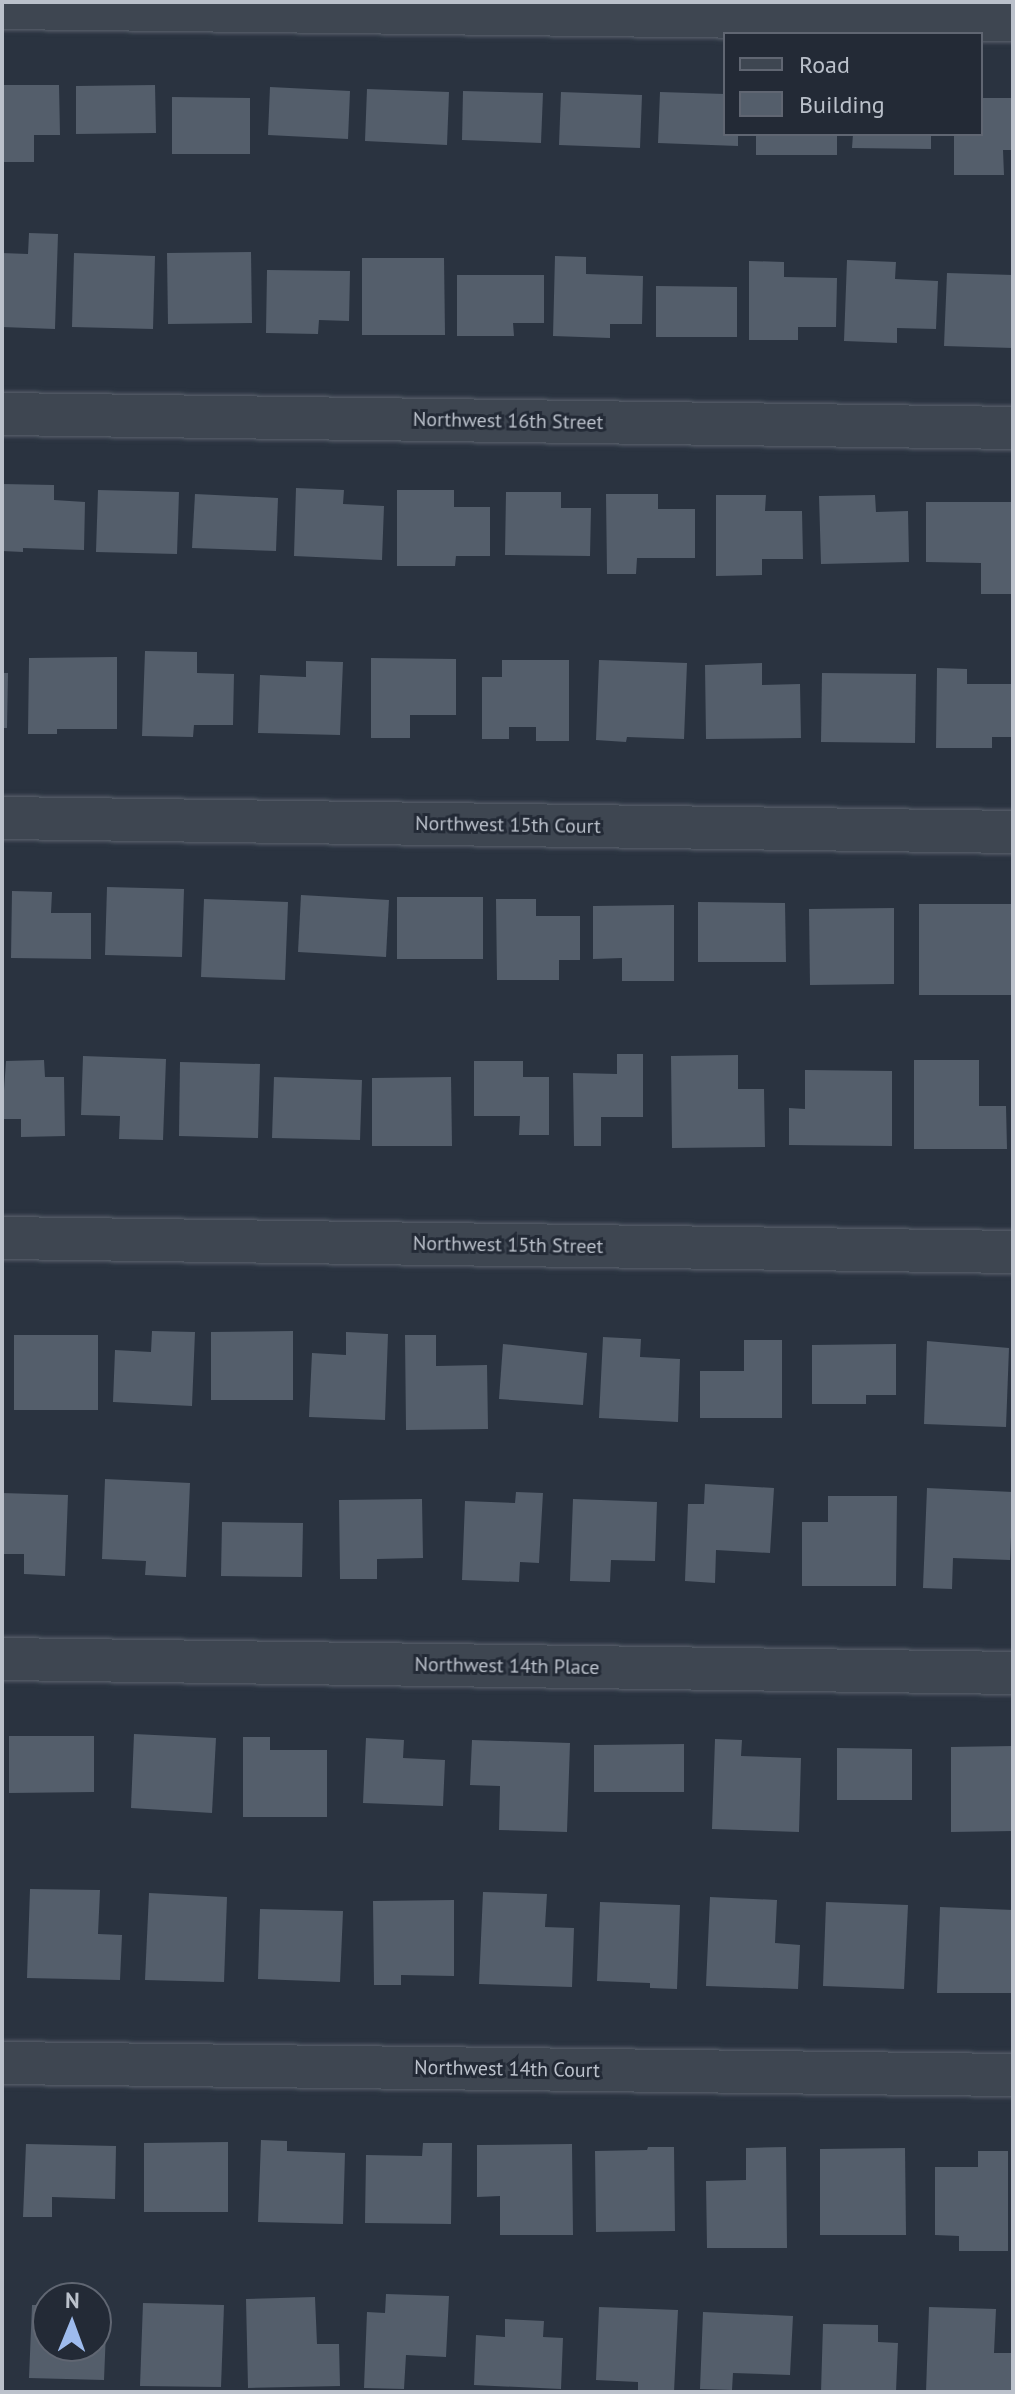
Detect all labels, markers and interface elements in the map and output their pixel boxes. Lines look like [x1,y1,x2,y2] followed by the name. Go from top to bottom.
[723,32,983,136] legend
[799,49,850,80] text: Road
[799,89,885,120] text: Building
[413,407,603,435] street label: Northwest 16th Street
[415,811,601,839] street label: Northwest 15th Court
[413,1231,603,1259] street label: Northwest 15th Street
[414,1652,600,1680] street label: Northwest 14th Place
[414,2055,600,2083] street label: Northwest 14th Court
[32,2282,112,2362] north arrow
[65,2286,80,2314] text: N

